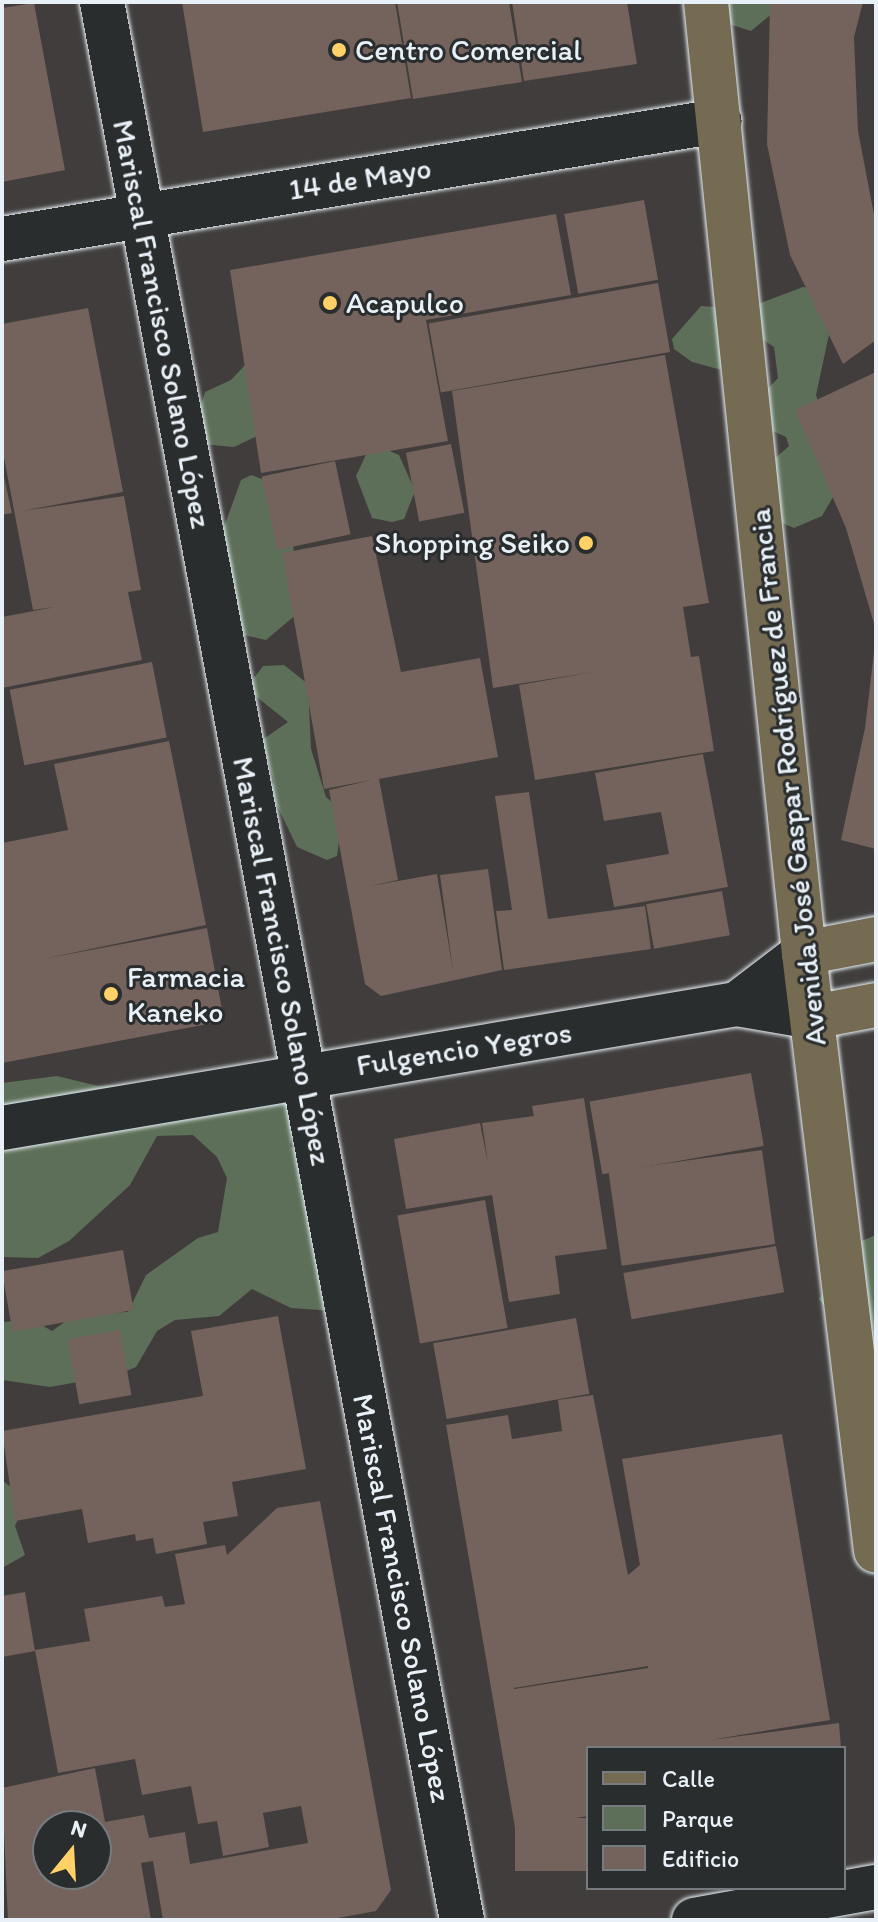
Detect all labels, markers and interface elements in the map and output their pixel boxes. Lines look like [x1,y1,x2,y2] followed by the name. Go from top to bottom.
[355,32,582,68] place label: Centro Comercial
[330,41,348,59] marker: Centro Comercial
[105,117,219,531] street label: Mariscal Francisco Solano López
[286,150,434,208] street label: 14 de Mayo
[346,285,464,321] place label: Acapulco
[321,294,339,312] marker: Acapulco
[742,506,834,1048] street label: Avenida José Gaspar Rodríguez de Francia
[375,525,570,561] place label: Shopping Seiko
[577,534,595,552] marker: Shopping Seiko
[225,754,339,1168] street label: Mariscal Francisco Solano López
[127,959,245,1030] place label: Farmacia Kaneko
[102,985,120,1003] marker: Farmacia Kaneko
[354,1014,574,1084] street label: Fulgencio Yegros
[345,1391,459,1805] street label: Mariscal Francisco Solano López
[586,1746,846,1890] legend
[662,1764,715,1793] text: Calle
[662,1804,734,1833] text: Parque
[32,1810,112,1890] north arrow
[68,1813,90,1844] text: N
[662,1844,739,1873] text: Edificio

